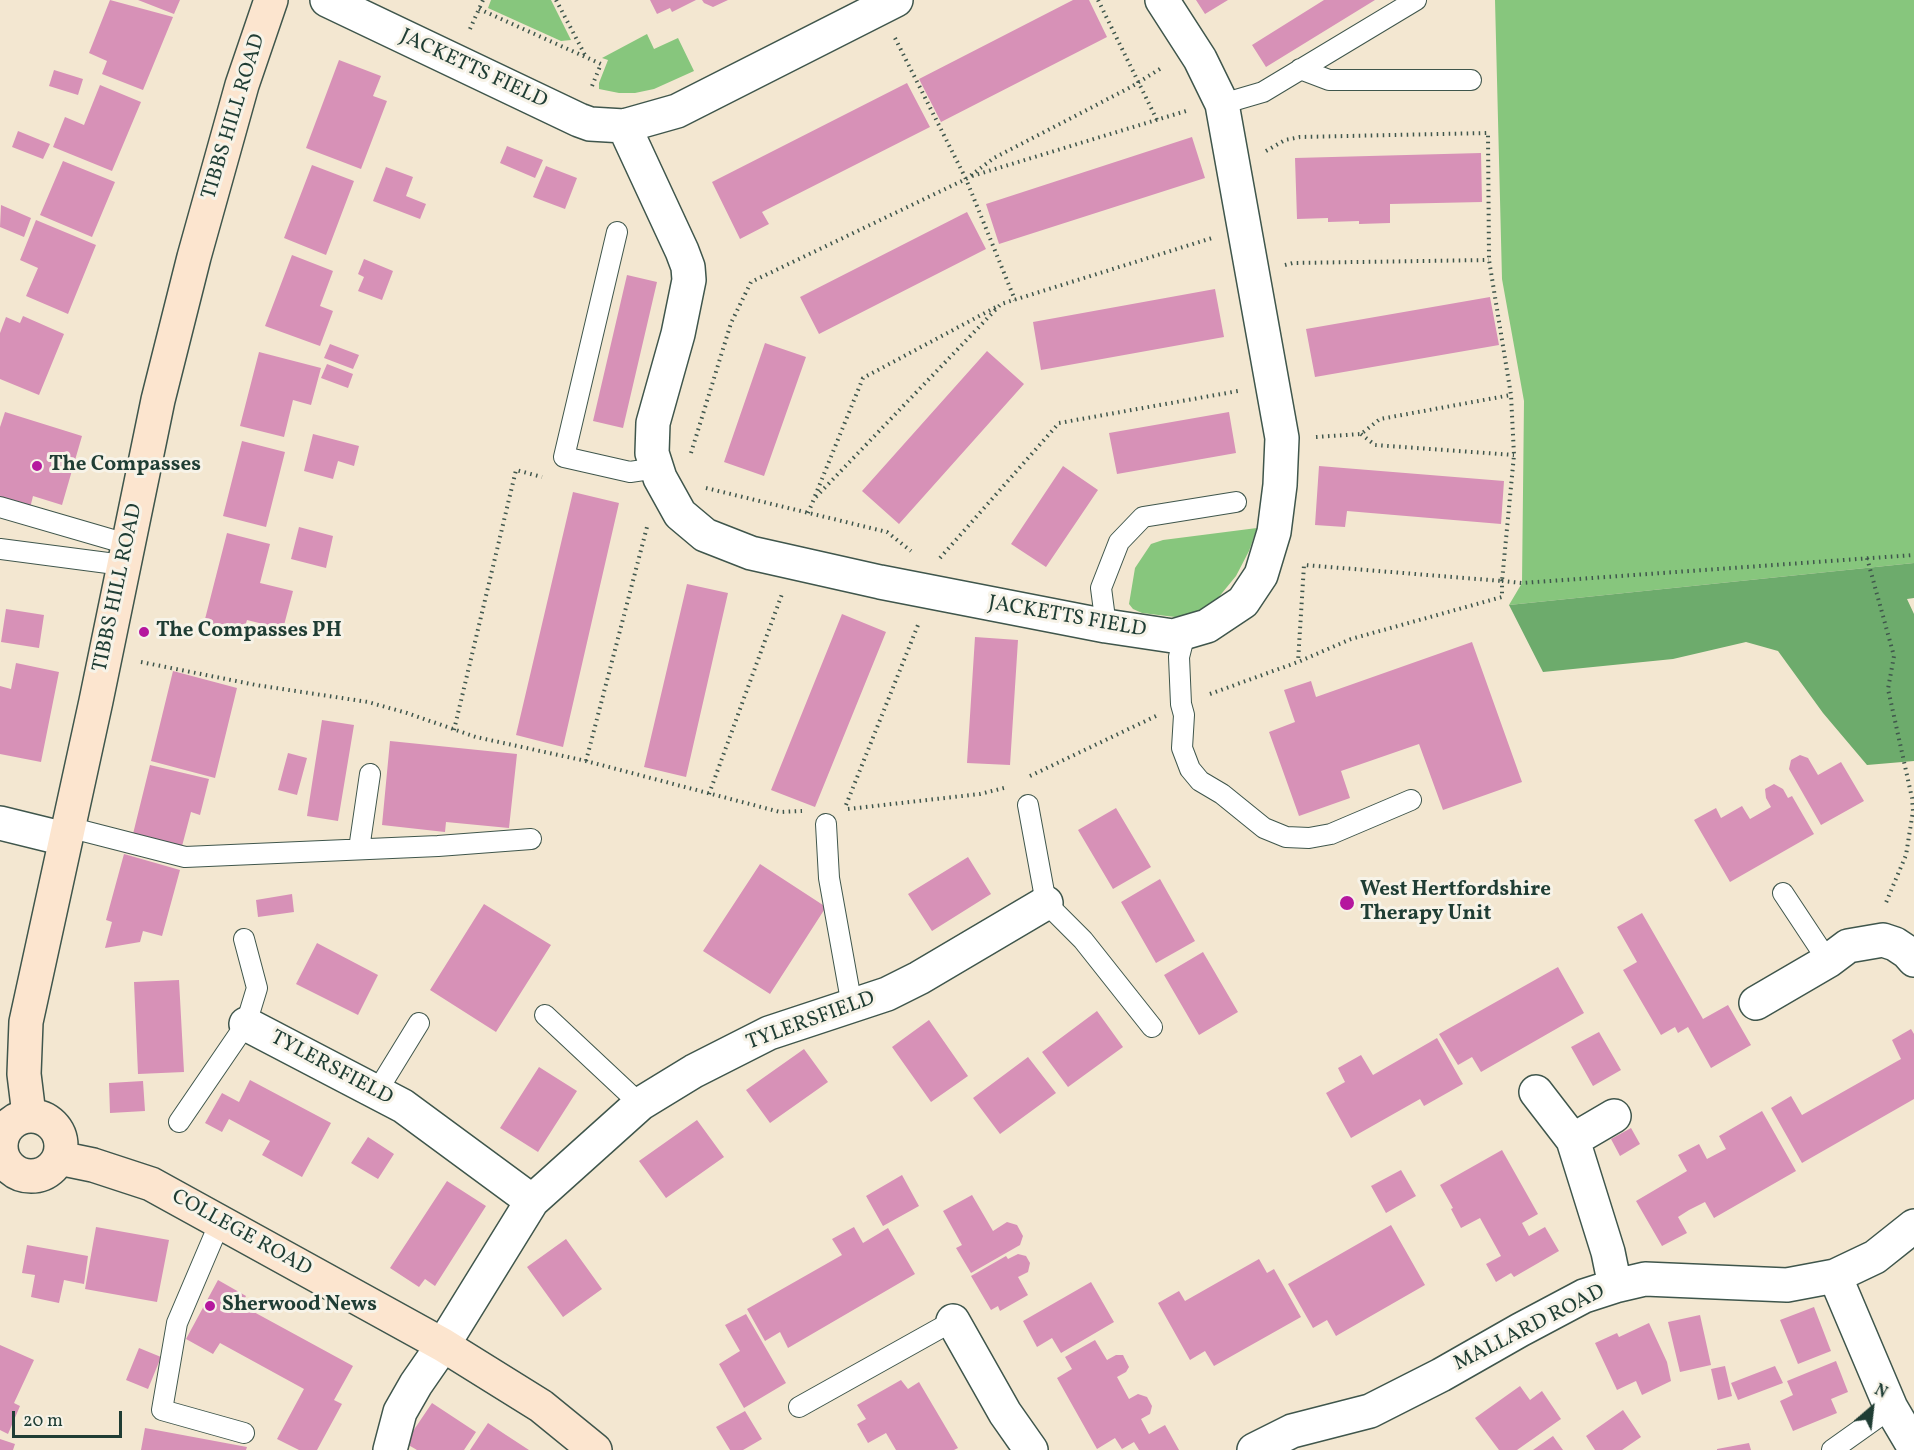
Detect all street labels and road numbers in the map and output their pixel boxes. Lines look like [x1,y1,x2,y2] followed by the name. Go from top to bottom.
[395,25,551,115] street label: JACKETTS FIELD
[198,31,272,203] street label: TIBBS HILL ROAD
[89,502,149,674] street label: TIBBS HILL ROAD
[986,592,1148,644] street label: JACKETTS FIELD
[743,987,879,1057] street label: TYLERSFIELD
[266,1026,396,1112] street label: TYLERSFIELD
[167,1185,315,1283] street label: COLLEGE ROAD
[1450,1280,1610,1378] street label: MALLARD ROAD

